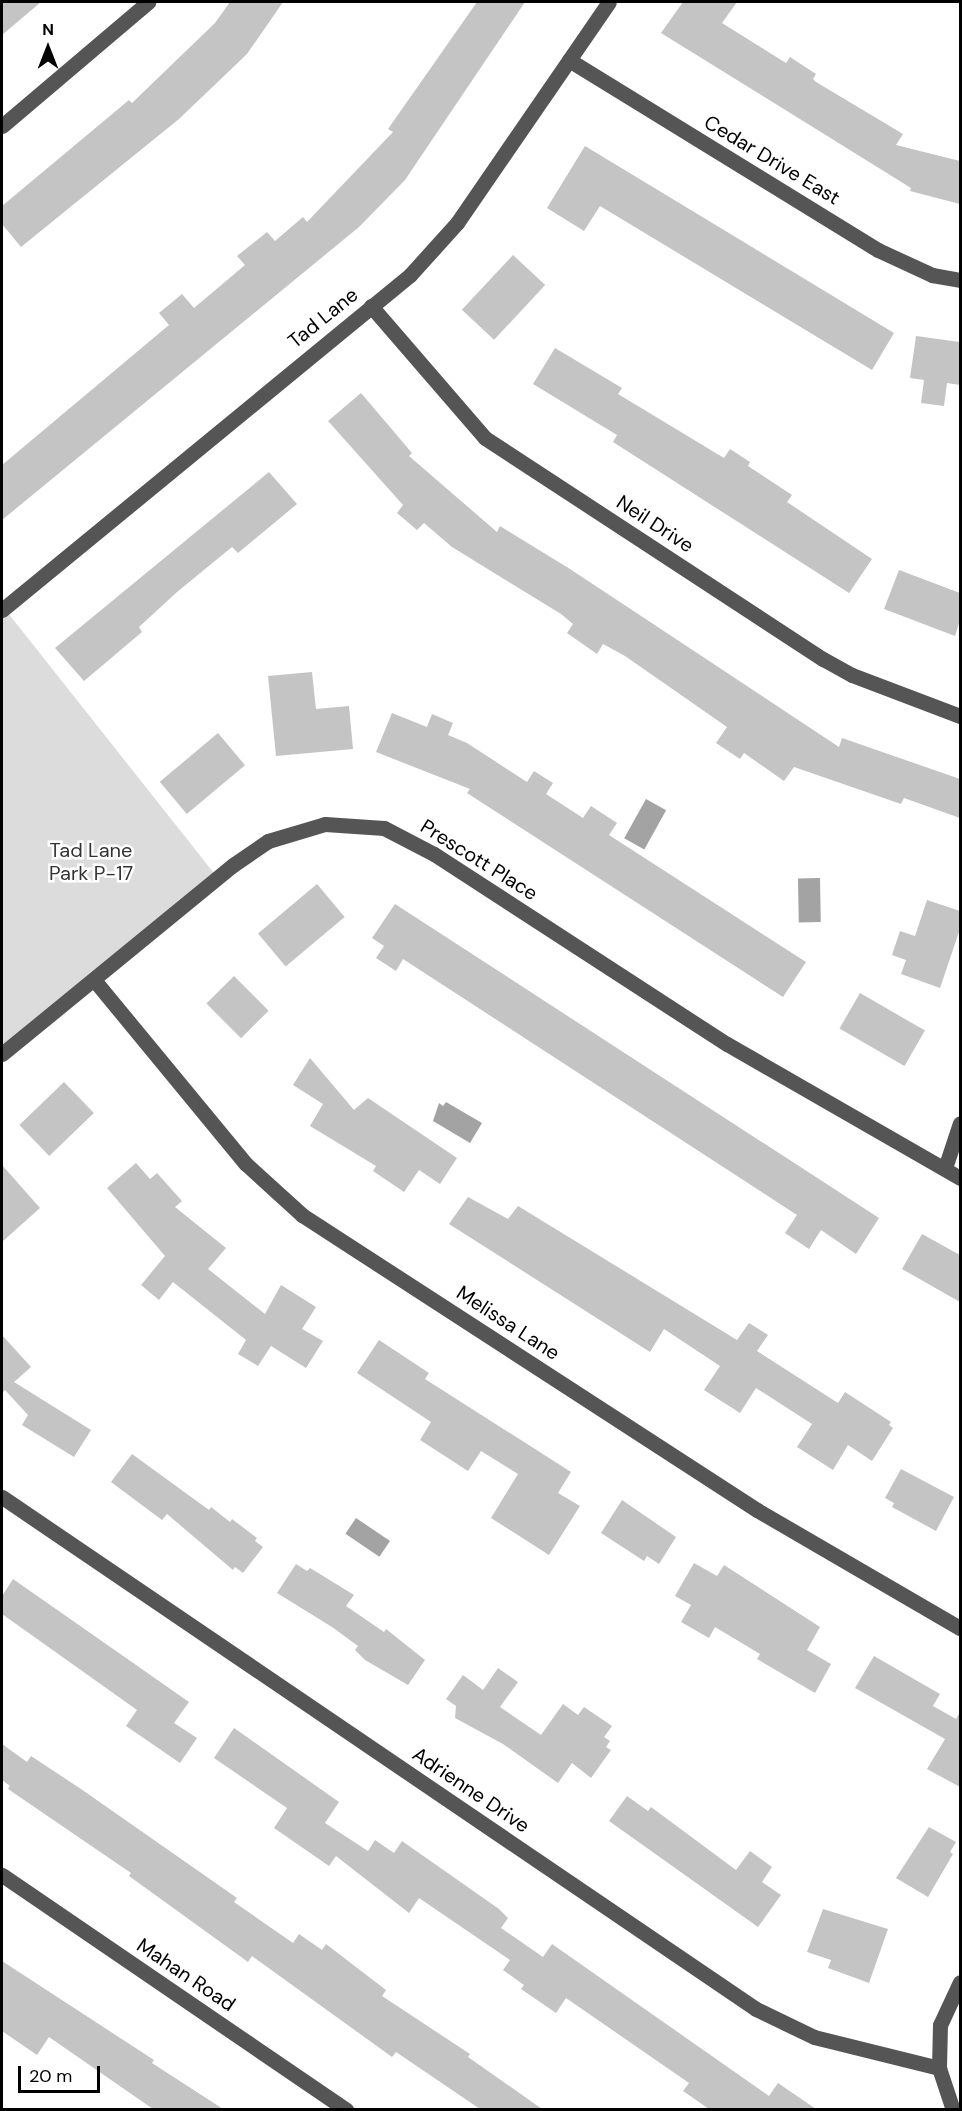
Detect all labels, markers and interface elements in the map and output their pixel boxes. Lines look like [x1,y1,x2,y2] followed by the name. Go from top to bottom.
[18,18,78,78] north arrow
[42,19,54,40] text: N
[700,110,844,210] street label: Cedar Drive East
[283,283,363,353] street label: Tad Lane
[612,490,698,558] street label: Neil Drive
[416,814,542,906] street label: Prescott Place
[49,839,133,886] park label: Tad Lane Park P-17
[452,1281,564,1365] street label: Melissa Lane
[408,1742,534,1838] street label: Adrienne Drive
[132,1933,240,2017] street label: Mahan Road
[21,2054,104,2092] scale bar
[29,2064,72,2088] text: 20 m

